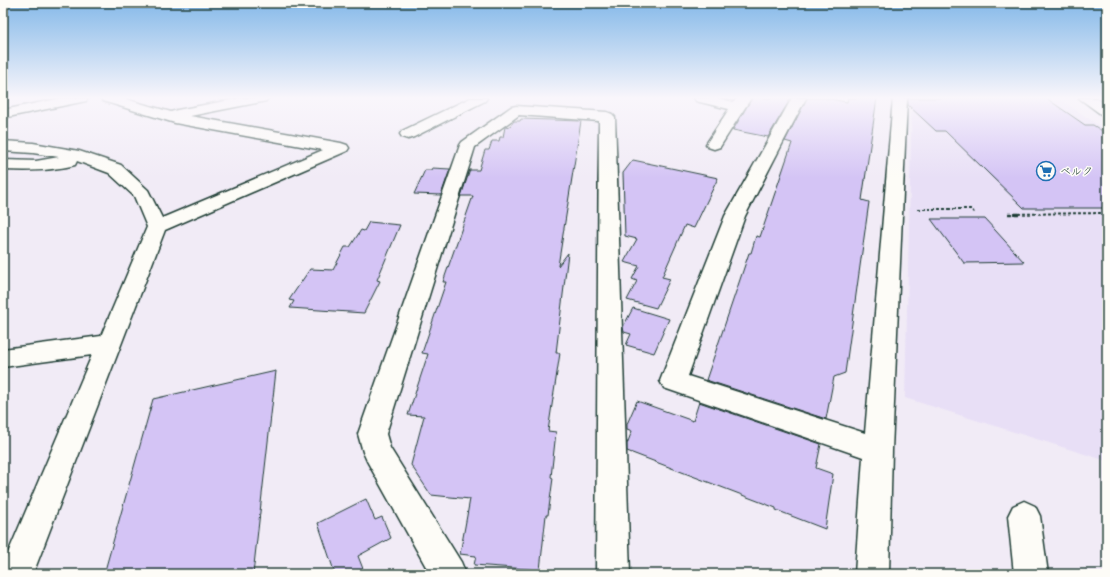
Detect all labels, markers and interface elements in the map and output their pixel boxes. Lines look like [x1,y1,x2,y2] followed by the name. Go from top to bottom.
[1035,160,1057,182] supermarket icon: ベルク
[1060,164,1093,179] place label: ベルク

